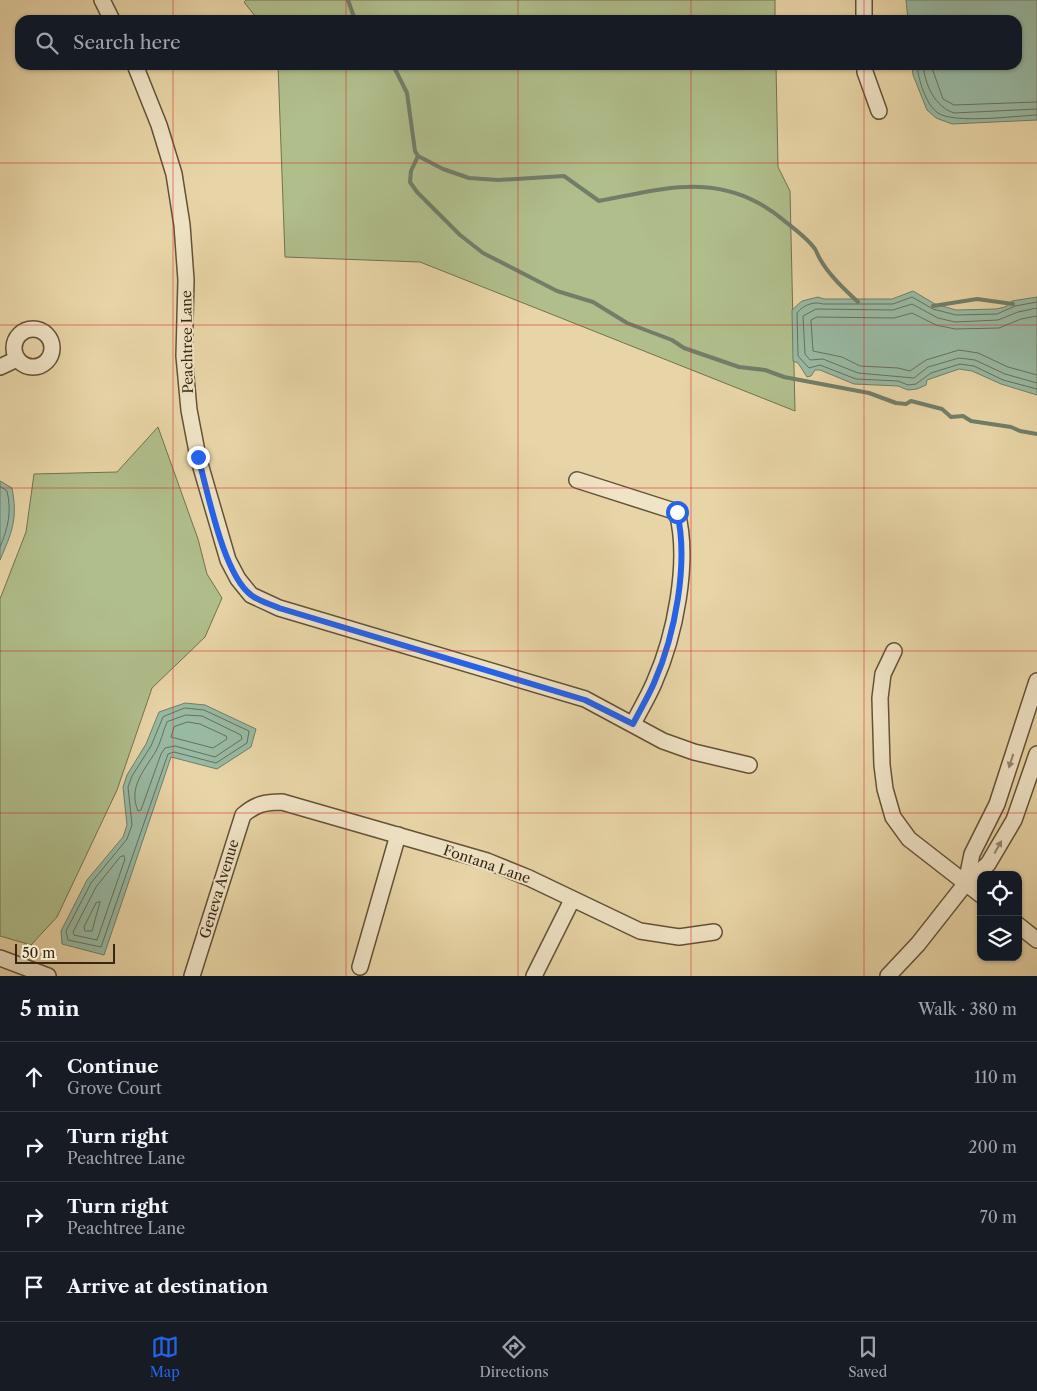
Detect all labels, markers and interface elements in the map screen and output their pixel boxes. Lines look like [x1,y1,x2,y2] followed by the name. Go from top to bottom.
[15,15,1022,70] search box
[33,29,61,57] icon: search
[73,31,181,54] text: Search here
[177,290,197,394] street label: Peachtree Lane
[187,446,210,469] route end
[666,501,689,524] route start
[1006,753,1014,768] one-way arrow
[195,837,243,941] street label: Geneva Avenue
[994,840,1002,854] one-way arrow
[441,841,533,887] street label: Fontana Lane
[977,871,1022,961] map controls
[977,871,1022,916] button: locate
[977,916,1022,961] button: layers
[15,941,115,964] scale bar
[22,944,55,962] text: 50 m
[20,996,80,1021] text: 5 min
[918,999,1017,1019] text: Walk · 380 m
[67,1055,159,1078] text: Continue
[20,1063,48,1091] icon: ahead
[974,1067,1017,1087] text: 110 m
[67,1078,162,1098] text: Grove Court
[67,1125,168,1148] text: Turn right
[20,1133,48,1161] icon: right
[968,1137,1017,1157] text: 200 m
[67,1148,185,1168] text: Peachtree Lane
[67,1195,168,1218] text: Turn right
[20,1203,48,1231] icon: right
[980,1207,1017,1227] text: 70 m
[67,1218,185,1238] text: Peachtree Lane
[20,1273,48,1301] icon: arrive
[67,1275,268,1298] text: Arrive at destination
[150,1333,180,1381] tab: Map
[479,1333,549,1381] tab: Directions
[848,1333,887,1381] tab: Saved

